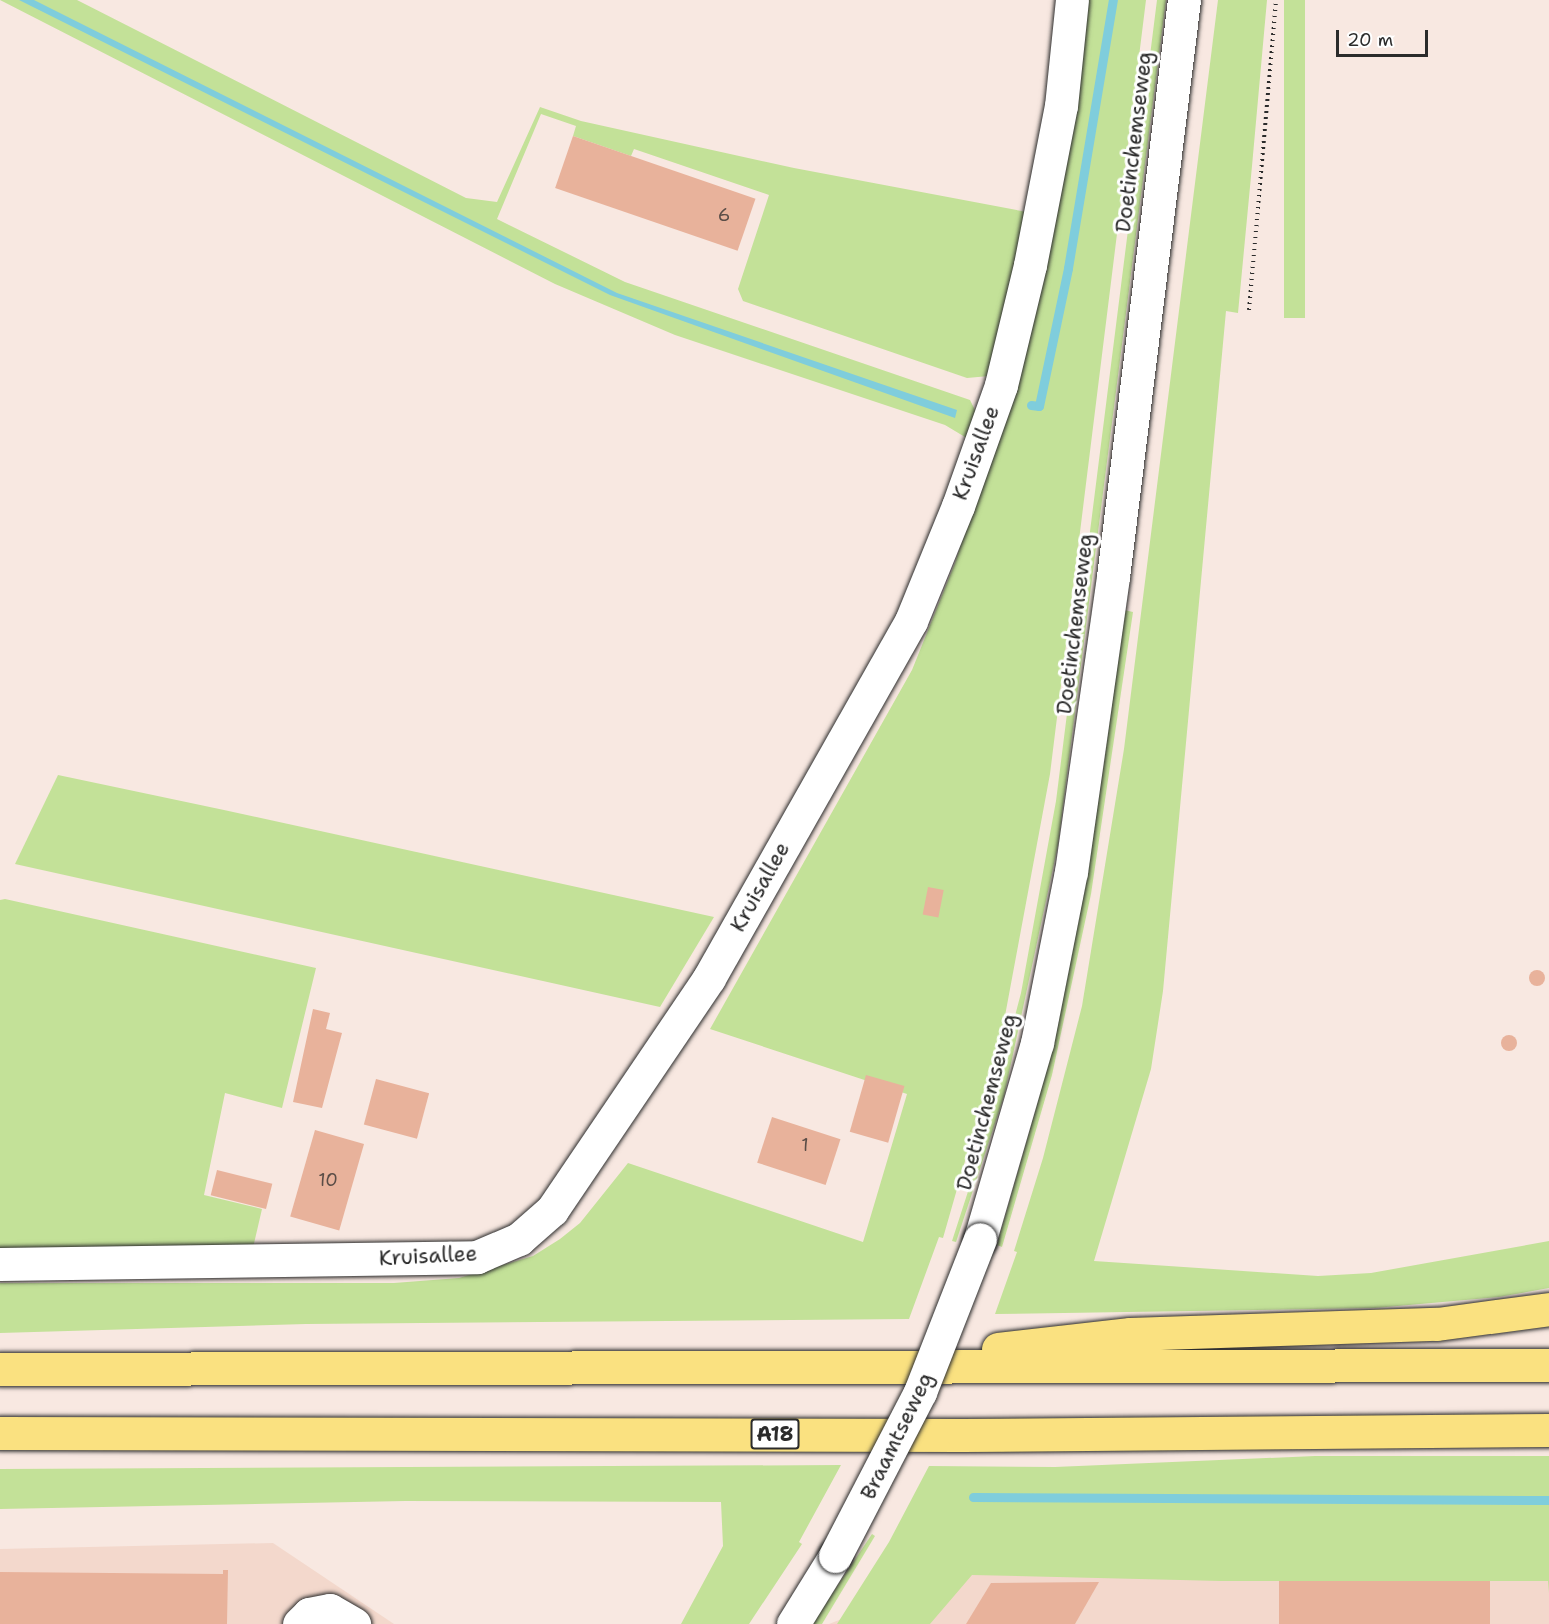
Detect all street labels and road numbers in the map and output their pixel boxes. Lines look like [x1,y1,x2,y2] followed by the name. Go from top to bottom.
[1110,50,1158,234] street label: Doetinchemseweg
[947,402,1005,504] street label: Kruisallee
[1051,532,1099,716] street label: Doetinchemseweg
[725,838,795,936] street label: Kruisallee
[951,1011,1023,1193] street label: Doetinchemseweg
[378,1241,478,1271] street label: Kruisallee
[855,1368,939,1504] street label: Braamtseweg
[750,1417,800,1451] road number: A18

